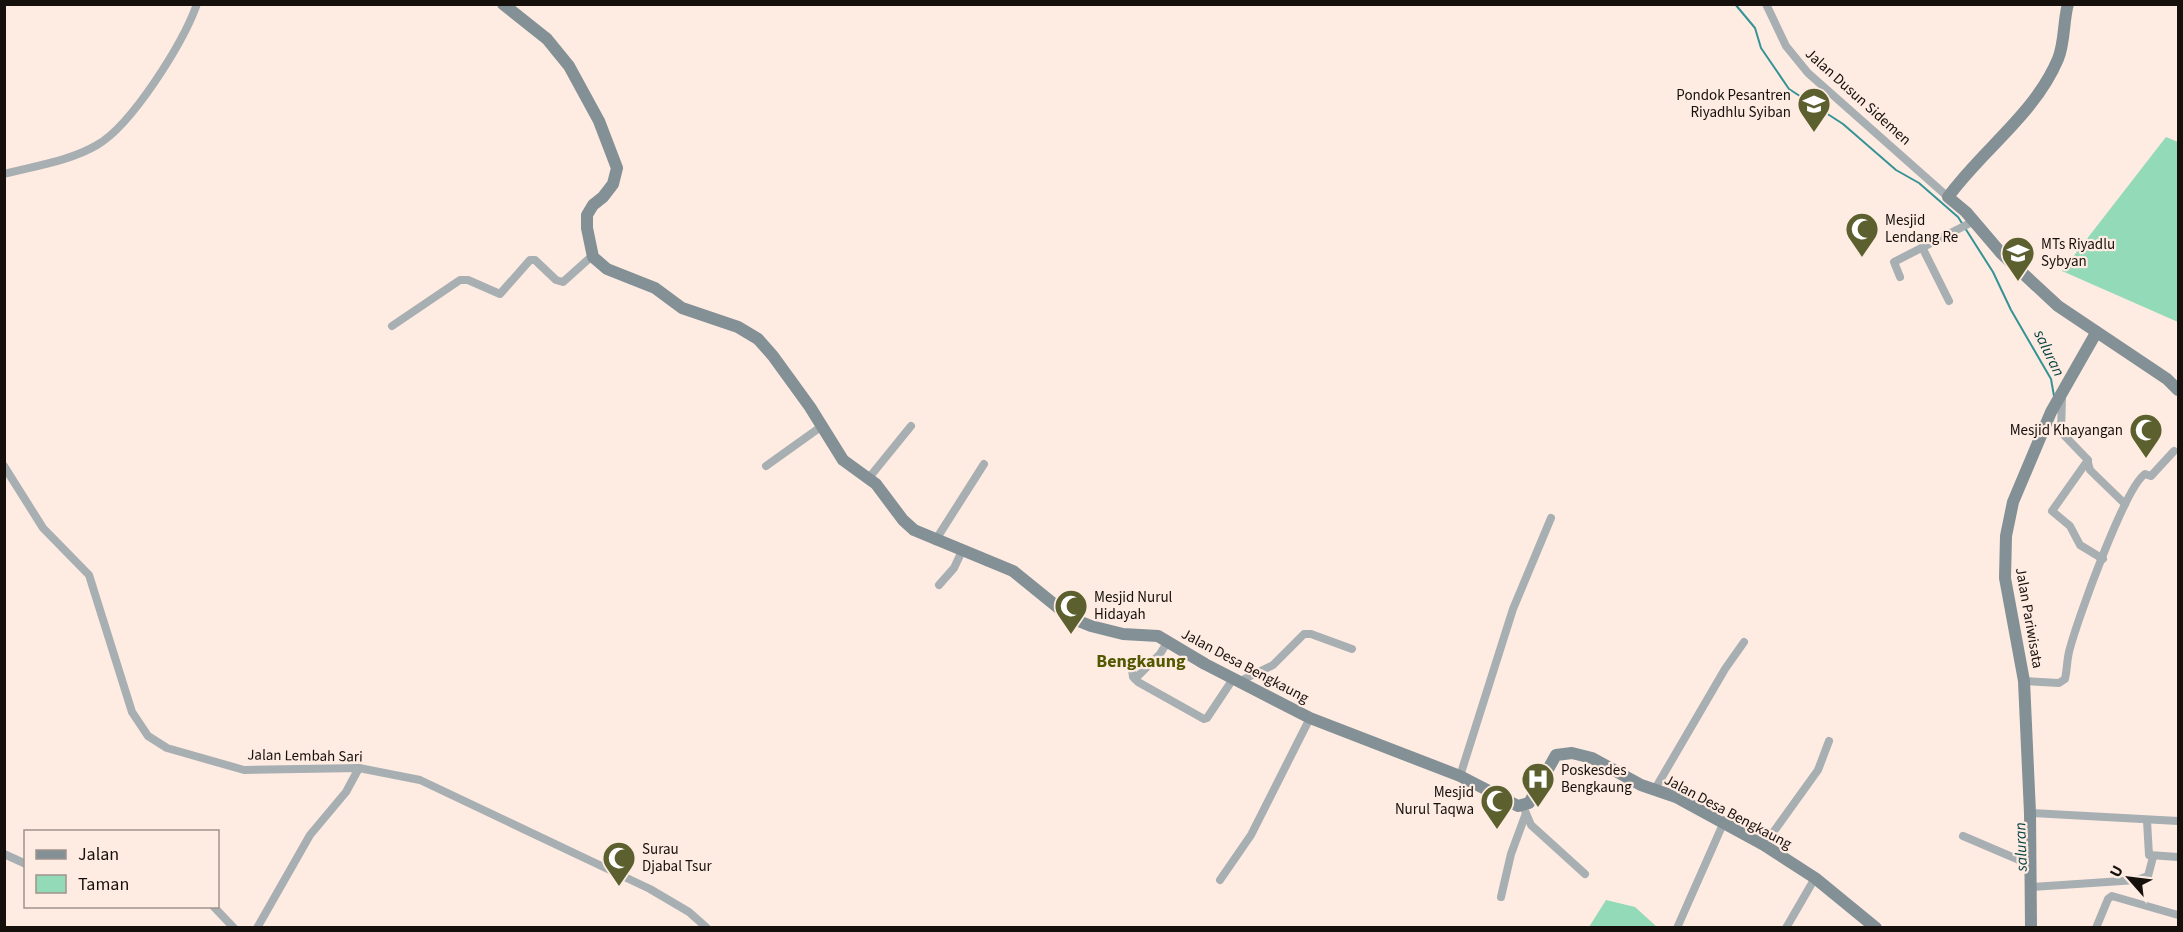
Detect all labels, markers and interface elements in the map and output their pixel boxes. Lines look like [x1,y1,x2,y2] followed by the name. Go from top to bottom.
[1800,44,1916,150] street label: Jalan Dusun Sidemen
[1676,85,1791,123] place label: Pondok Pesantren Riyadhlu Syiban
[1796,86,1832,133] school or university icon: Pondok Pesantren Riyadhlu Syiban
[1885,210,1958,248] place label: Mesjid Lendang Re
[1844,211,1880,258] mosque icon: Mesjid Lendang Re
[2041,234,2115,272] place label: MTs Riyadlu Sybyan
[2000,235,2036,282] school or university icon: MTs Riyadlu Sybyan
[2028,325,2070,380] water label: saluran
[2128,412,2164,459] mosque icon: Mesjid Khayangan
[2010,420,2123,441] place label: Mesjid Khayangan
[2010,566,2048,670] street label: Jalan Pariwisata
[1094,587,1173,625] place label: Mesjid Nurul Hidayah
[1053,588,1089,635] mosque icon: Mesjid Nurul Hidayah
[1178,623,1313,709] street label: Jalan Desa Bengkaung
[1096,649,1186,674] district label: Bengkaung
[247,744,363,768] street label: Jalan Lembah Sari
[1561,760,1632,798] place label: Poskesdes Bengkaung
[1520,761,1556,808] hospital icon: Poskesdes Bengkaung
[1661,769,1796,855] street label: Jalan Desa Bengkaung
[1395,782,1474,820] place label: Mesjid Nurul Taqwa
[1479,783,1515,830] mosque icon: Mesjid Nurul Taqwa
[2009,822,2033,873] water label: saluran
[24,830,219,908] legend
[642,839,713,877] place label: Surau Djabal Tsur
[601,840,637,887] mosque icon: Surau Djabal Tsur
[78,842,119,867] text: Jalan
[2099,848,2159,908] north arrow
[2104,862,2129,881] text: U
[78,872,129,897] text: Taman

